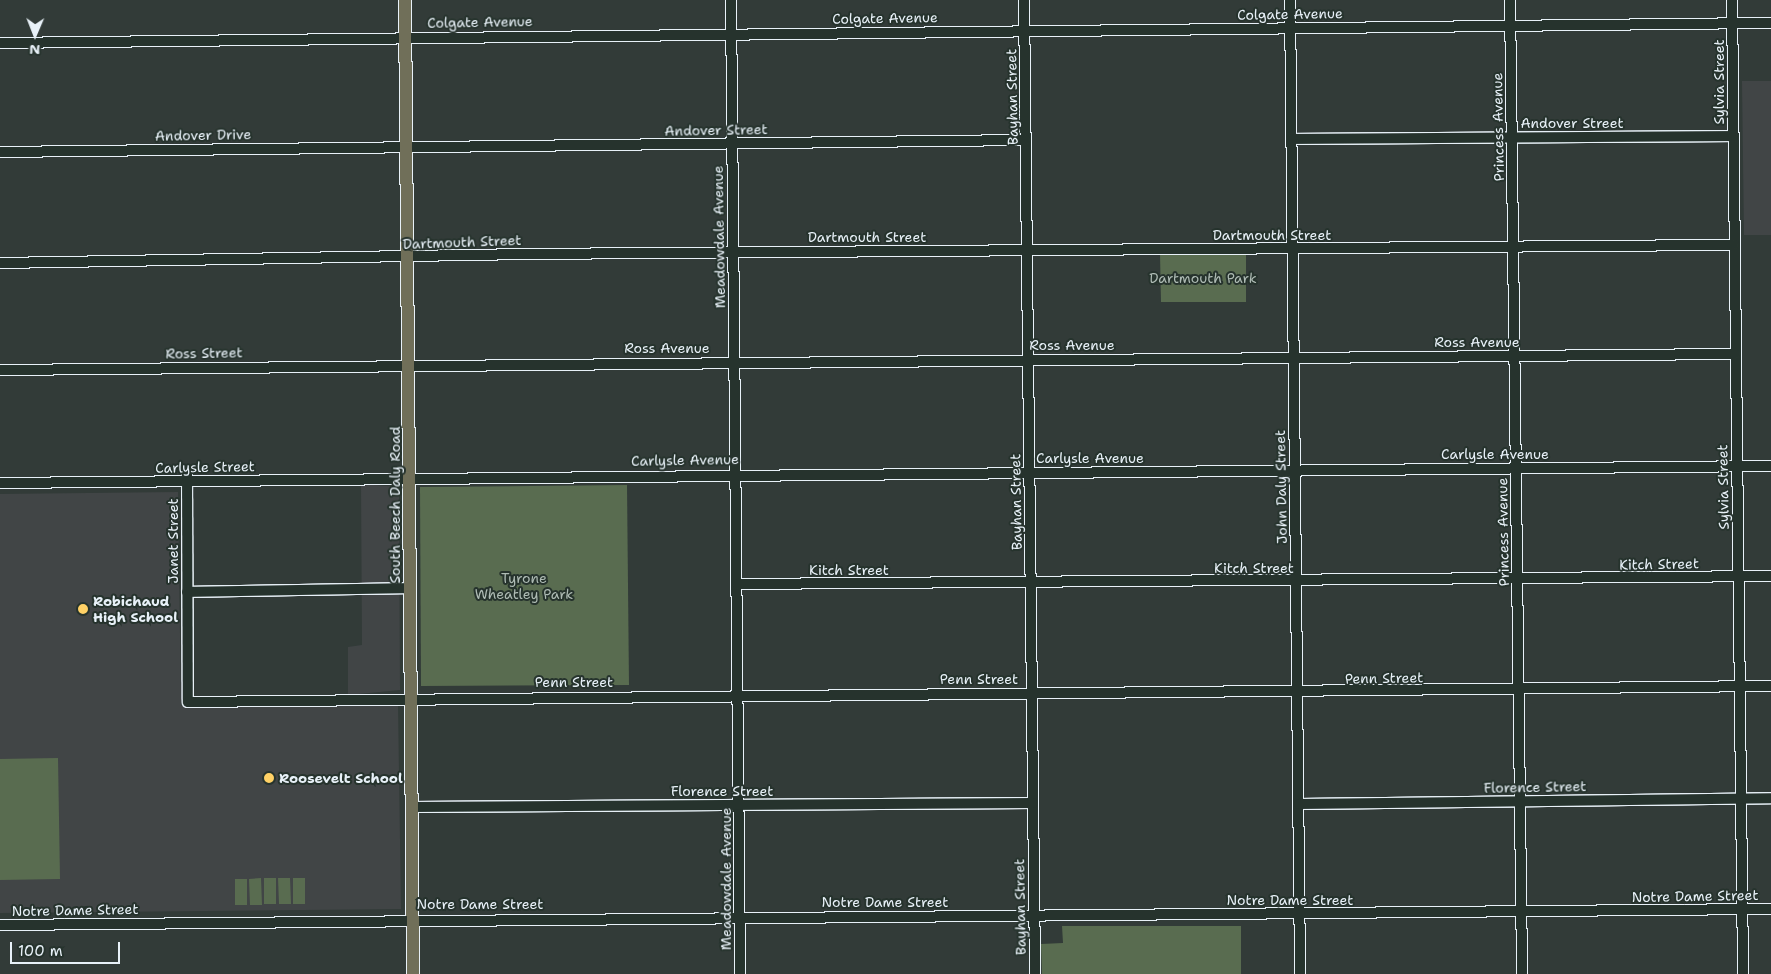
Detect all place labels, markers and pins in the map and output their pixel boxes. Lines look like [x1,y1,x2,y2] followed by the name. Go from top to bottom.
[93,593,178,626] place label: Robichaud High School
[77,603,89,615] marker: Robichaud High School
[279,770,403,786] place label: Roosevelt School
[263,772,275,784] marker: Roosevelt School

